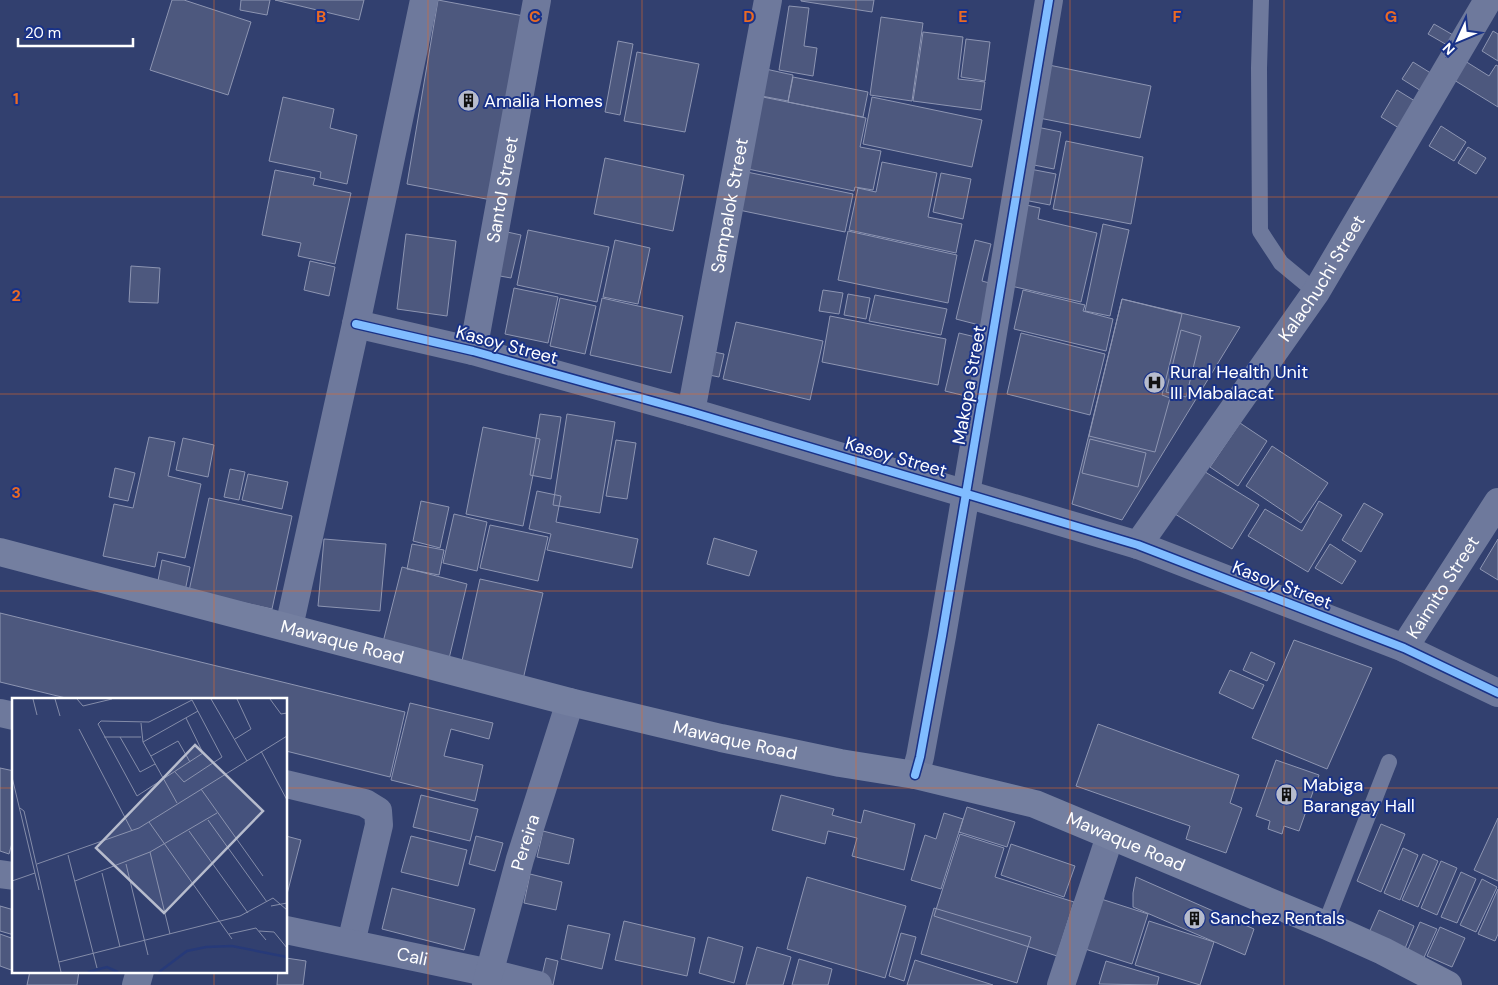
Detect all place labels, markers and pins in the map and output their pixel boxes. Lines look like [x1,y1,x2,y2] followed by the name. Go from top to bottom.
[456,89,480,113] building icon: Amalia Homes
[484,89,603,113] place label: Amalia Homes
[1170,360,1308,405] place label: Rural Health Unit III Mabalacat
[1142,370,1166,394] hospital icon: Rural Health Unit III Mabalacat
[1303,773,1415,818] place label: Mabiga Barangay Hall
[1275,783,1299,807] building icon: Mabiga Barangay Hall
[1182,906,1206,930] building icon: Sanchez Rentals
[1210,906,1345,930] place label: Sanchez Rentals

